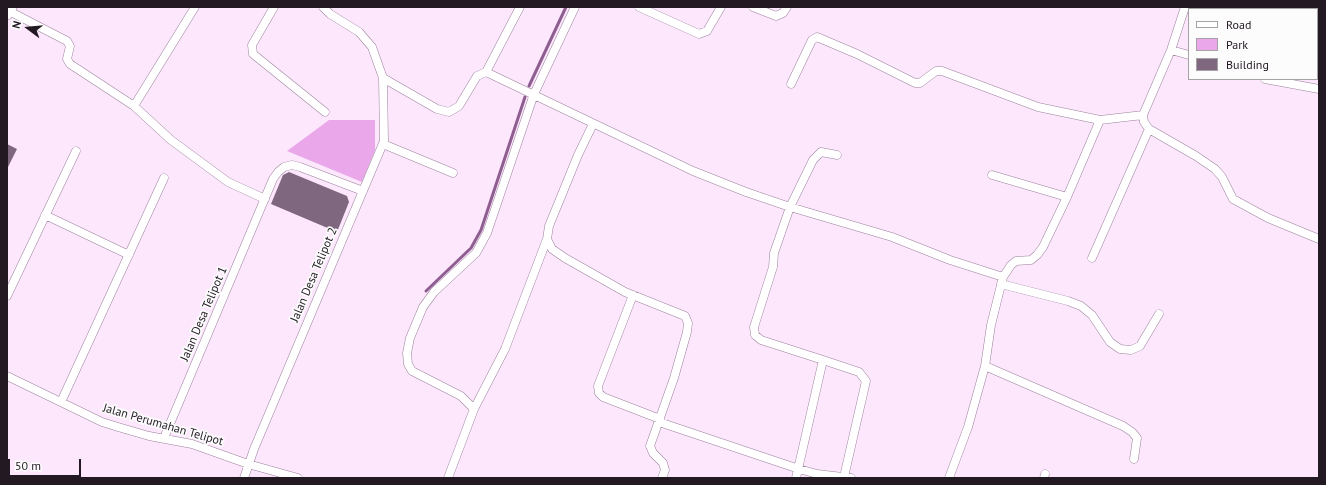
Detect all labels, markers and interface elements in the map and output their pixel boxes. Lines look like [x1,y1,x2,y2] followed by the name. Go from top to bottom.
[8,8,48,48] north arrow
[1188,8,1318,80] legend
[1226,17,1251,32] text: Road
[9,19,24,30] text: N
[1226,37,1248,52] text: Park
[1226,57,1269,72] text: Building
[288,225,340,325] street label: Jalan Desa Telipot 2
[178,264,230,364] street label: Jalan Desa Telipot 1
[101,401,225,449] street label: Jalan Perumahan Telipot
[10,451,83,477] scale bar
[15,458,41,473] text: 50 m

